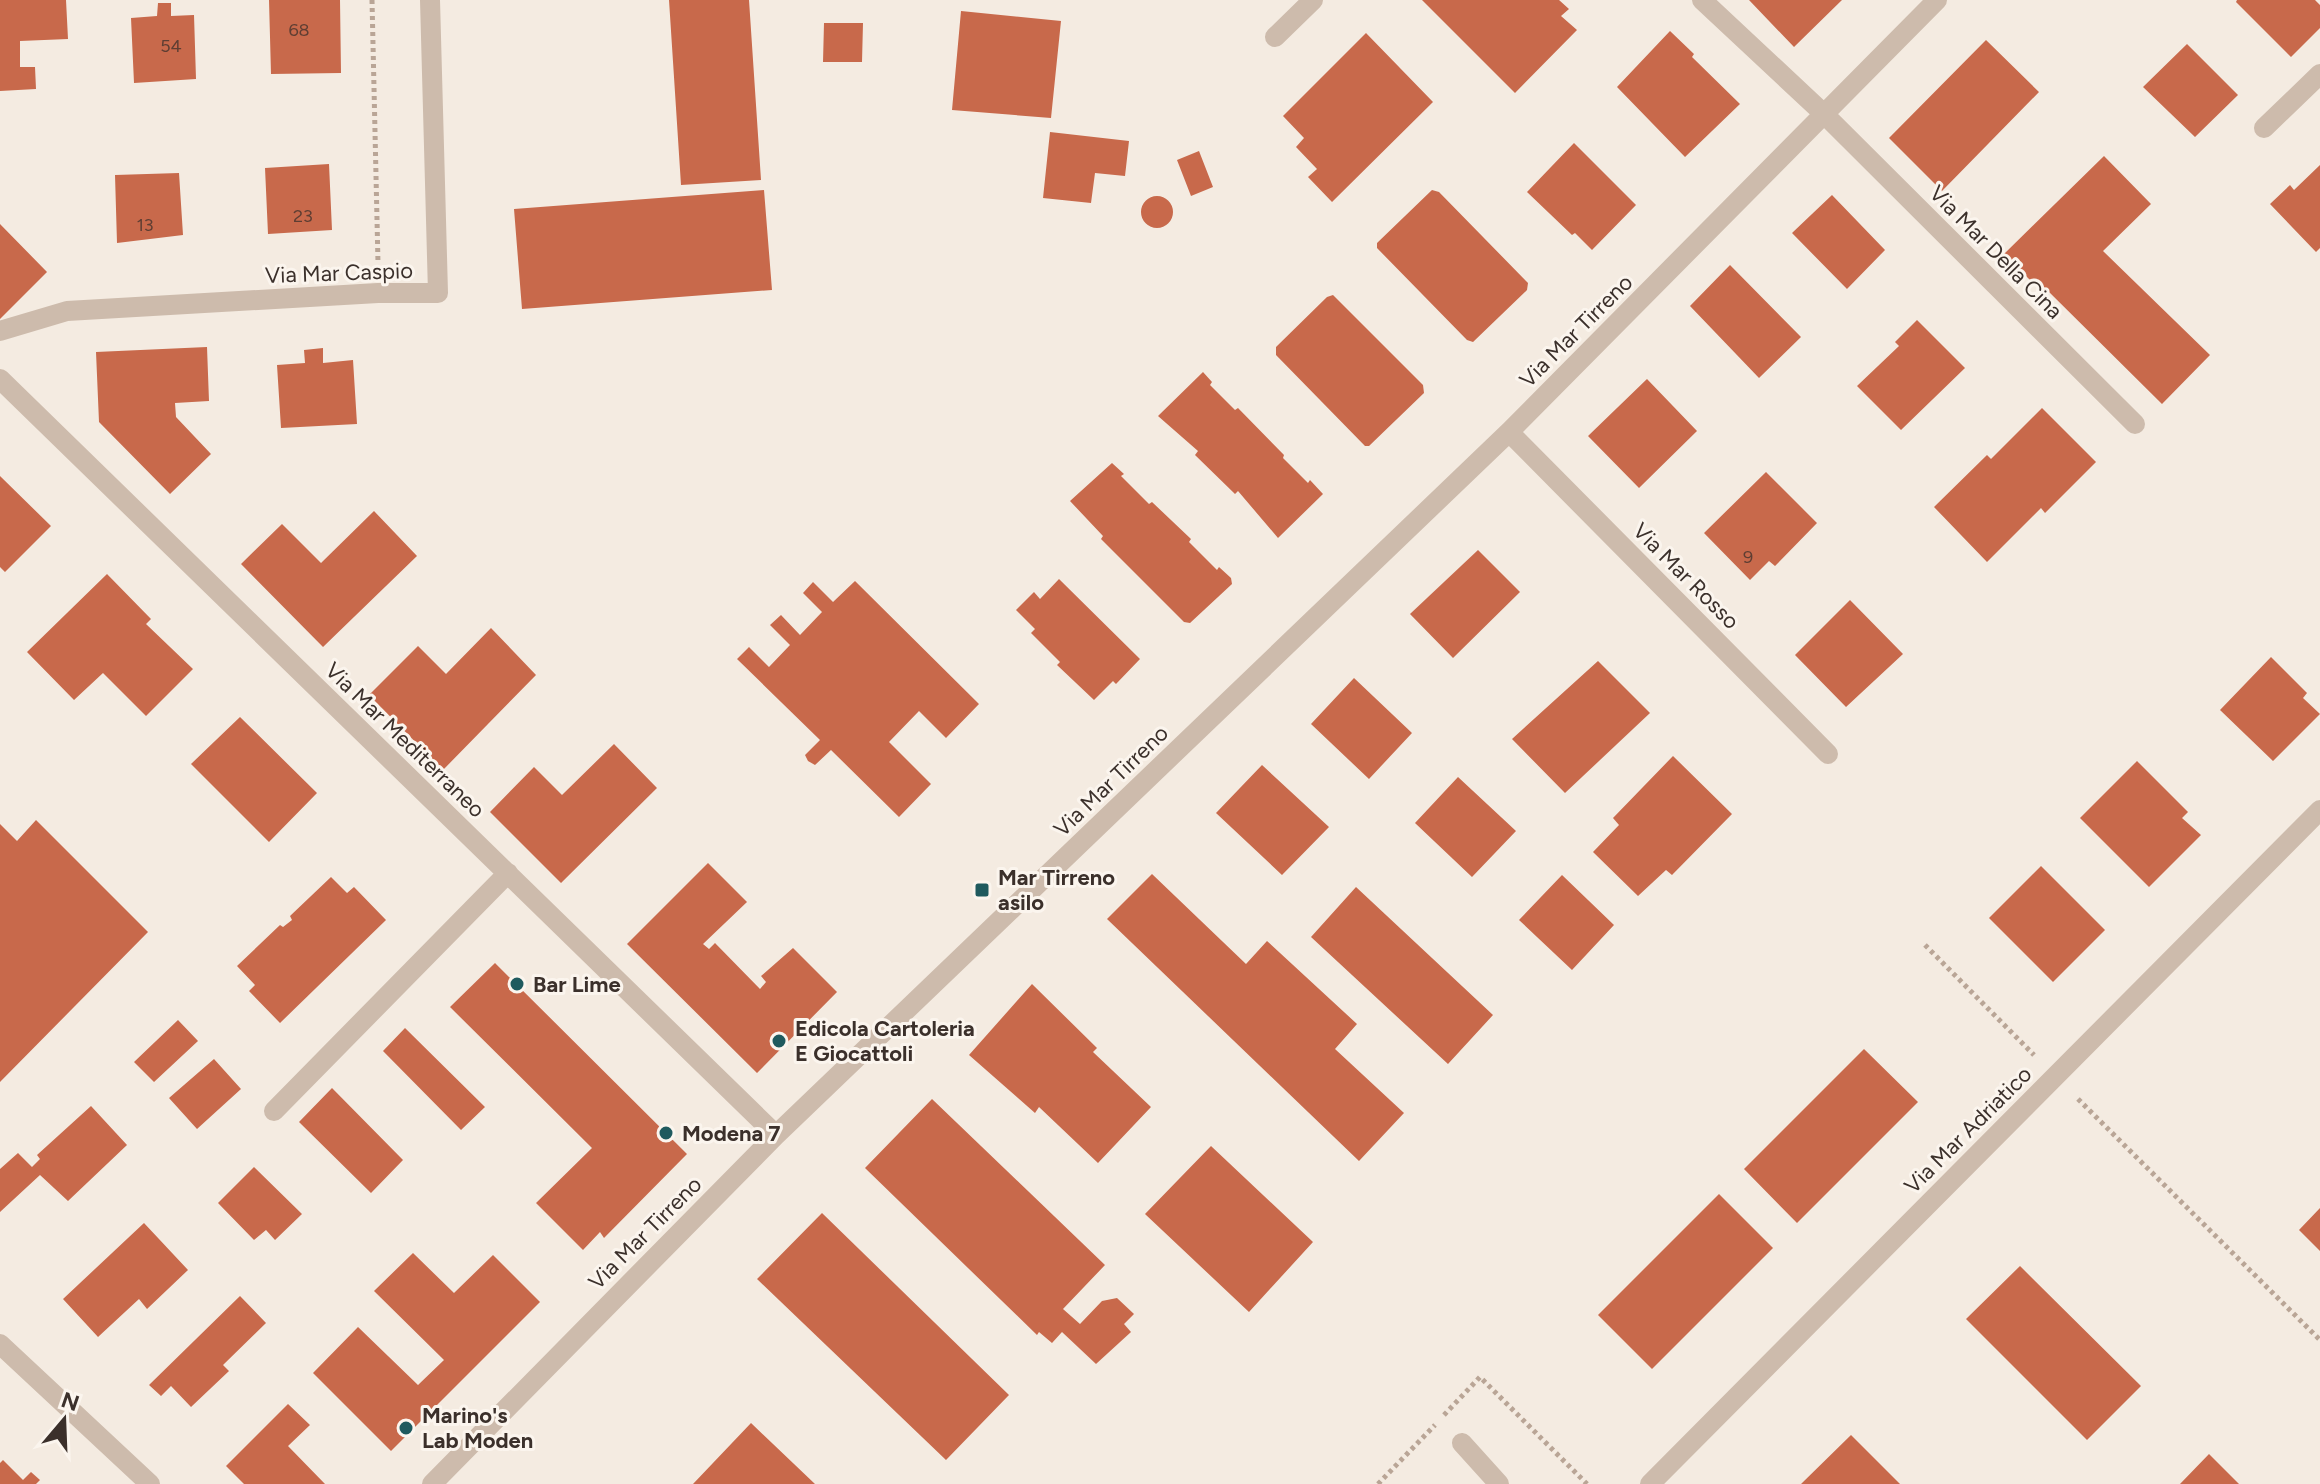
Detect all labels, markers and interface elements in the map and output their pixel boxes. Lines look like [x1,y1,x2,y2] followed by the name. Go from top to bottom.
[288,19,310,41] house number: 68
[160,35,182,57] house number: 54
[1924,180,2068,324] street label: Via Mar Della Cina
[293,205,313,227] house number: 23
[136,214,154,236] house number: 13
[265,257,413,289] street label: Via Mar Caspio
[1514,269,1638,393] street label: Via Mar Tirreno
[1627,517,1745,635] street label: Via Mar Rosso
[1743,546,1753,568] house number: 9
[319,657,491,823] street label: Via Mar Mediterraneo
[1048,720,1174,842] street label: Via Mar Tirreno
[998,864,1115,916] place label: Mar Tirreno asilo
[973,881,991,899] marker: Mar Tirreno asilo
[533,971,621,998] place label: Bar Lime
[508,975,526,993] marker: Bar Lime
[795,1015,975,1067] place label: Edicola Cartoleria E Giocattoli
[770,1032,788,1050] marker: Edicola Cartoleria E Giocattoli
[1899,1061,2037,1199] street label: Via Mar Adriatico
[682,1120,781,1147] place label: Modena 7
[657,1124,675,1142] marker: Modena 7
[583,1171,707,1295] street label: Via Mar Tirreno
[24,1380,104,1460] north arrow
[58,1386,83,1417] text: N
[422,1402,533,1454] place label: Marino's Lab Moden
[397,1419,415,1437] marker: Marino's Lab Moden

